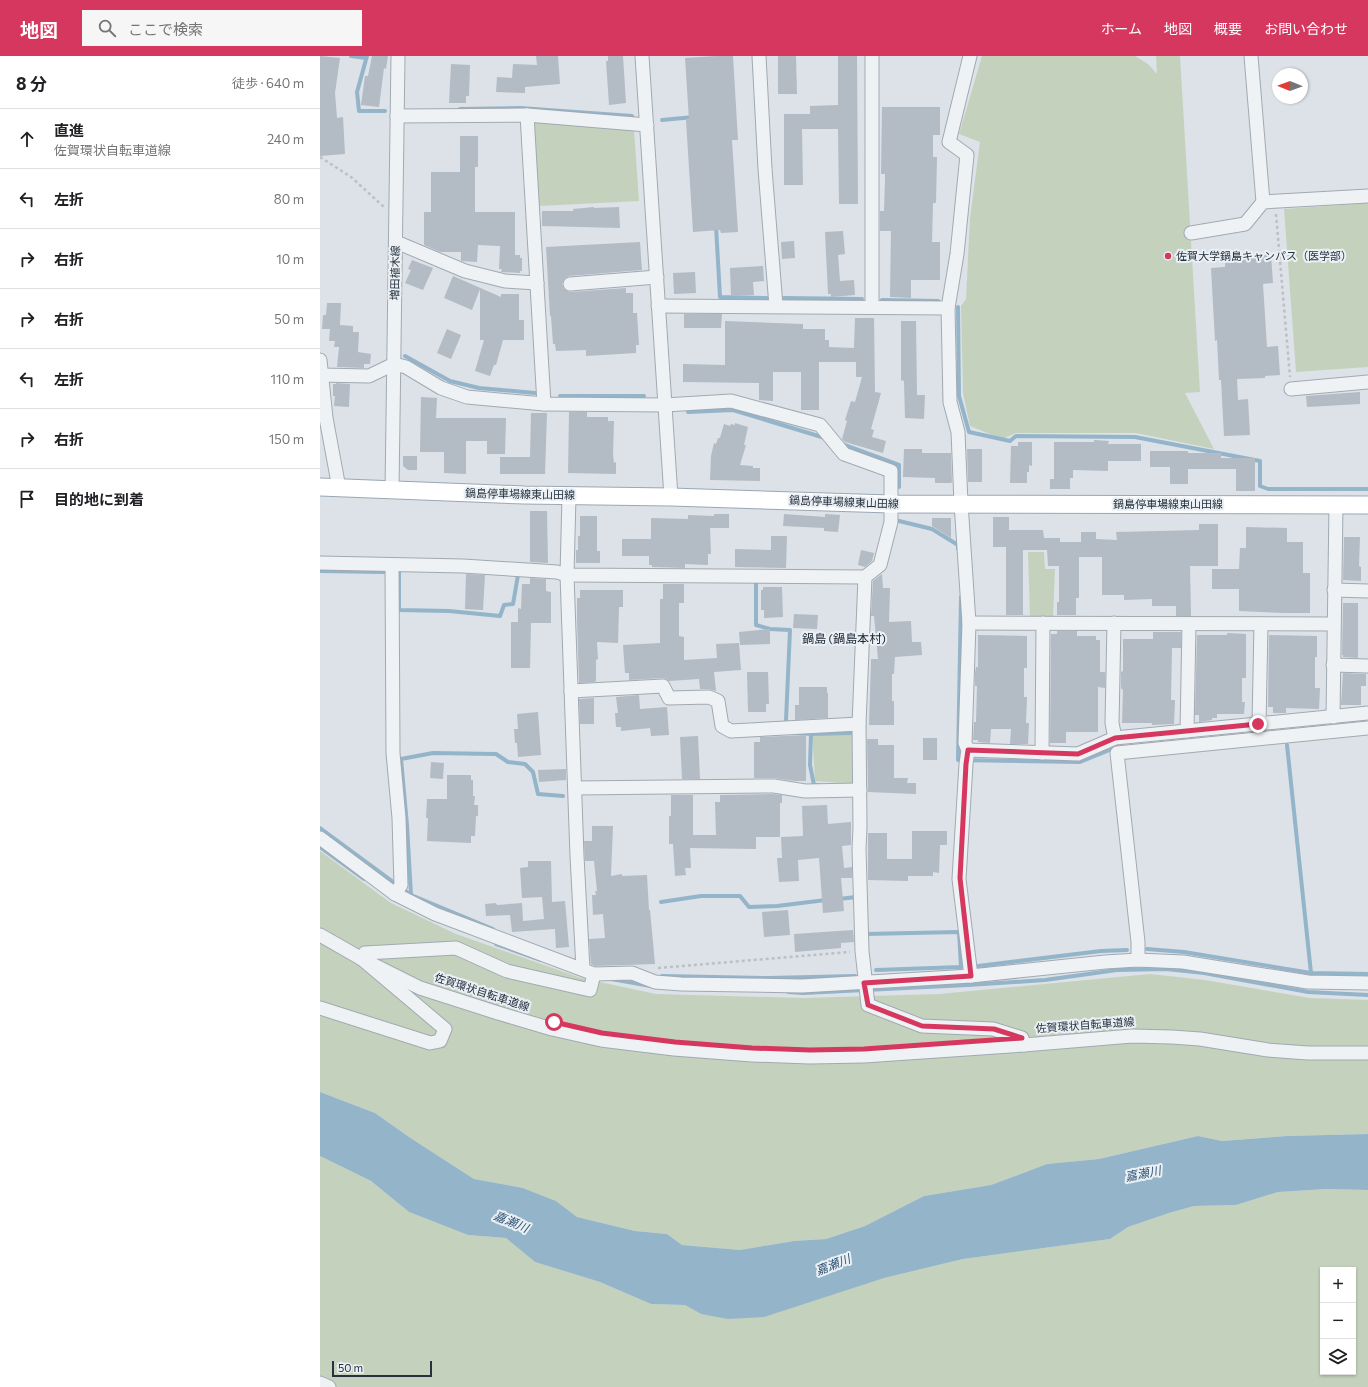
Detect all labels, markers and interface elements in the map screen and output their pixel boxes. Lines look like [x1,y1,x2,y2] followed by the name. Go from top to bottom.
[82,10,362,46] search box
[96,17,118,39] icon: search
[20,18,58,41] text: 地図
[128,20,203,38] text: ここで検索
[1100,20,1142,37] text: ホーム
[1164,20,1192,37] text: 地図
[1214,20,1242,37] text: 概要
[1264,20,1348,37] text: お問い合わせ
[1272,68,1308,104] north arrow
[16,73,47,94] text: 8 分
[232,75,304,91] text: 徒歩 · 640 m
[54,121,84,139] text: 直進
[16,128,38,150] icon: ahead
[267,131,304,147] text: 240 m
[54,142,171,158] text: 佐賀環状自転車道線
[16,188,38,210] icon: left
[54,190,84,208] text: 左折
[274,191,304,207] text: 80 m
[388,245,401,301] street label: 増田植木線
[16,248,38,270] icon: right
[1176,249,1352,262] place label: 佐賀大学鍋島キャンパス（医学部）
[54,250,84,268] text: 右折
[276,251,304,267] text: 10 m
[1163,251,1173,261] marker: 佐賀大学鍋島キャンパス（医学部）
[16,308,38,330] icon: right
[54,310,84,328] text: 右折
[274,311,304,327] text: 50 m
[16,368,38,390] icon: left
[54,370,84,388] text: 左折
[271,371,304,387] text: 110 m
[16,428,38,450] icon: right
[54,430,84,448] text: 右折
[269,431,304,447] text: 150 m
[465,486,575,501] street label: 鍋島停車場線東山田線
[16,488,38,510] icon: arrive
[54,490,144,508] text: 目的地に到着
[789,493,899,510] street label: 鍋島停車場線東山田線
[1113,497,1223,510] street label: 鍋島停車場線東山田線
[802,631,886,645] district label: 鍋島 (鍋島本村)
[1249,715,1267,733] route end
[433,970,531,1013] street label: 佐賀環状自転車道線
[545,1013,563,1031] route start
[1035,1015,1135,1034] street label: 佐賀環状自転車道線
[1124,1162,1164,1183] water label: 嘉瀬川
[492,1208,533,1235] water label: 嘉瀬川
[813,1250,854,1277] water label: 嘉瀬川
[1320,1267,1356,1375] map controls
[1320,1267,1356,1303] button: +
[1320,1303,1356,1339] button: −
[1320,1339,1356,1375] button: layers
[332,1359,432,1378] scale bar
[338,1361,363,1374] text: 50 m

